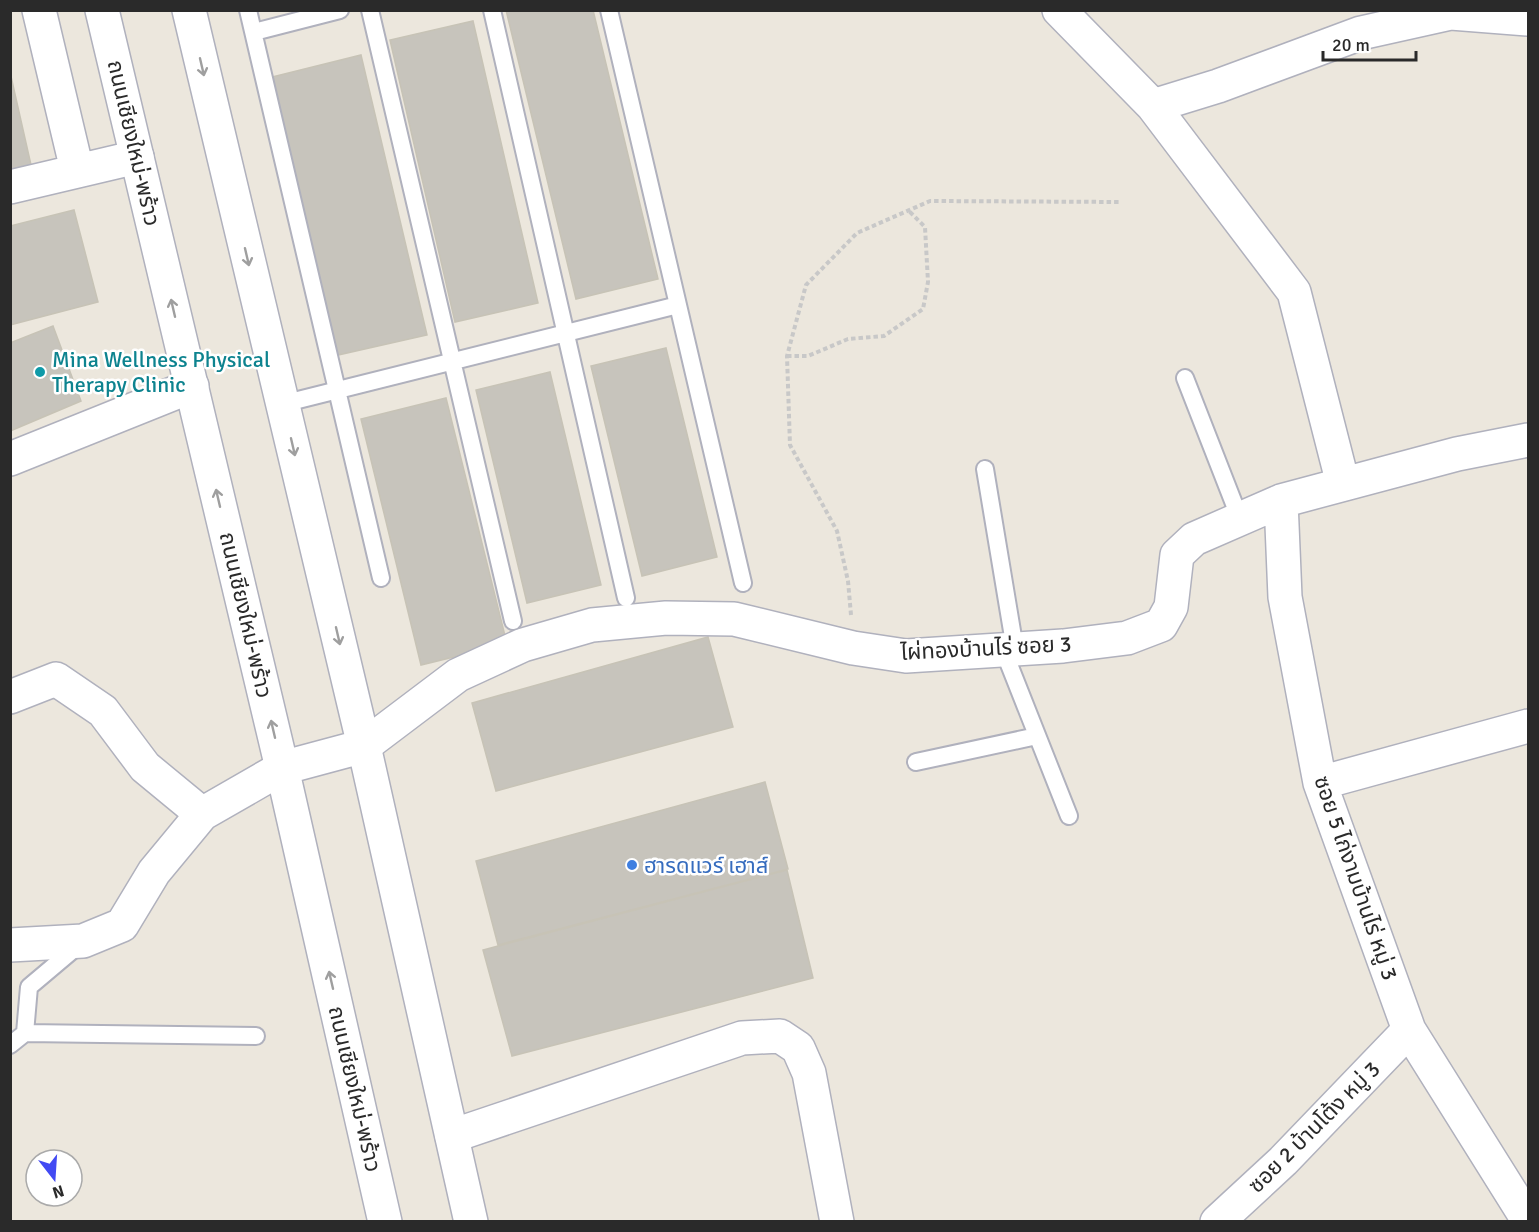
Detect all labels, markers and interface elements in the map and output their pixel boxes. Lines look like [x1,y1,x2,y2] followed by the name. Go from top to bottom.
[1323,24,1416,62] scale bar
[1332,34,1370,56] text: 20 m
[102,57,166,229] street label: ถนนเชียงใหม่-พร้าว
[197,58,209,77] one-way arrow
[242,247,254,266] one-way arrow
[167,299,179,318] one-way arrow
[52,346,270,398] place label: Mina Wellness Physical Therapy Clinic
[33,365,47,379] marker: Mina Wellness Physical Therapy Clinic
[287,437,299,456] one-way arrow
[212,489,224,508] one-way arrow
[214,529,278,701] street label: ถนนเชียงใหม่-พร้าว
[332,627,344,646] one-way arrow
[899,630,1072,666] street label: ไผ่ทองบ้านไร่ ซอย 3
[267,719,279,738] one-way arrow
[1308,772,1404,984] street label: ซอย 5 ไก่งามบ้านไร่ หมู่ 3
[644,852,768,879] place label: ฮารดแวร์ เฮาส์
[625,858,639,872] marker: ฮารดแวร์ เฮาส์
[324,971,336,990] one-way arrow
[323,1003,387,1175] street label: ถนนเชียงใหม่-พร้าว
[1242,1055,1386,1199] street label: ซอย 2 บ้านโต้ง หมู่ 3
[24,1148,84,1208] north arrow
[50,1180,66,1203] text: N

